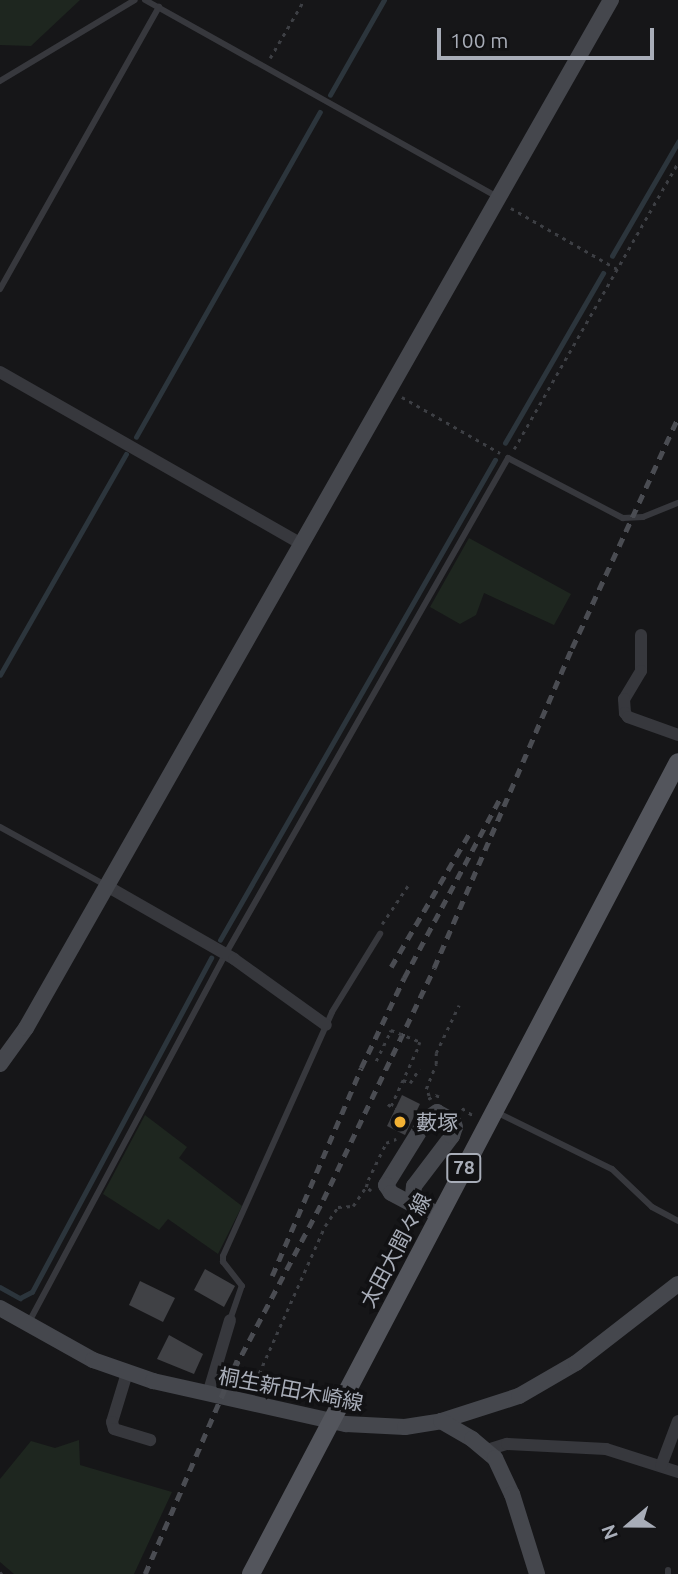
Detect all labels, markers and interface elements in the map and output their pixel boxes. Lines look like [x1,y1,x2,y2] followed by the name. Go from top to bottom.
[440,14,657,58] scale bar
[450,28,508,52] text: 100 m
[416,1109,458,1135] place label: 藪塚
[390,1112,410,1132] marker: 藪塚
[445,1152,483,1184] road number: 78
[354,1188,436,1312] street label: 太田大間々線
[216,1363,366,1415] street label: 桐生新田木崎線
[594,1490,664,1560] north arrow
[597,1522,622,1543] text: N

